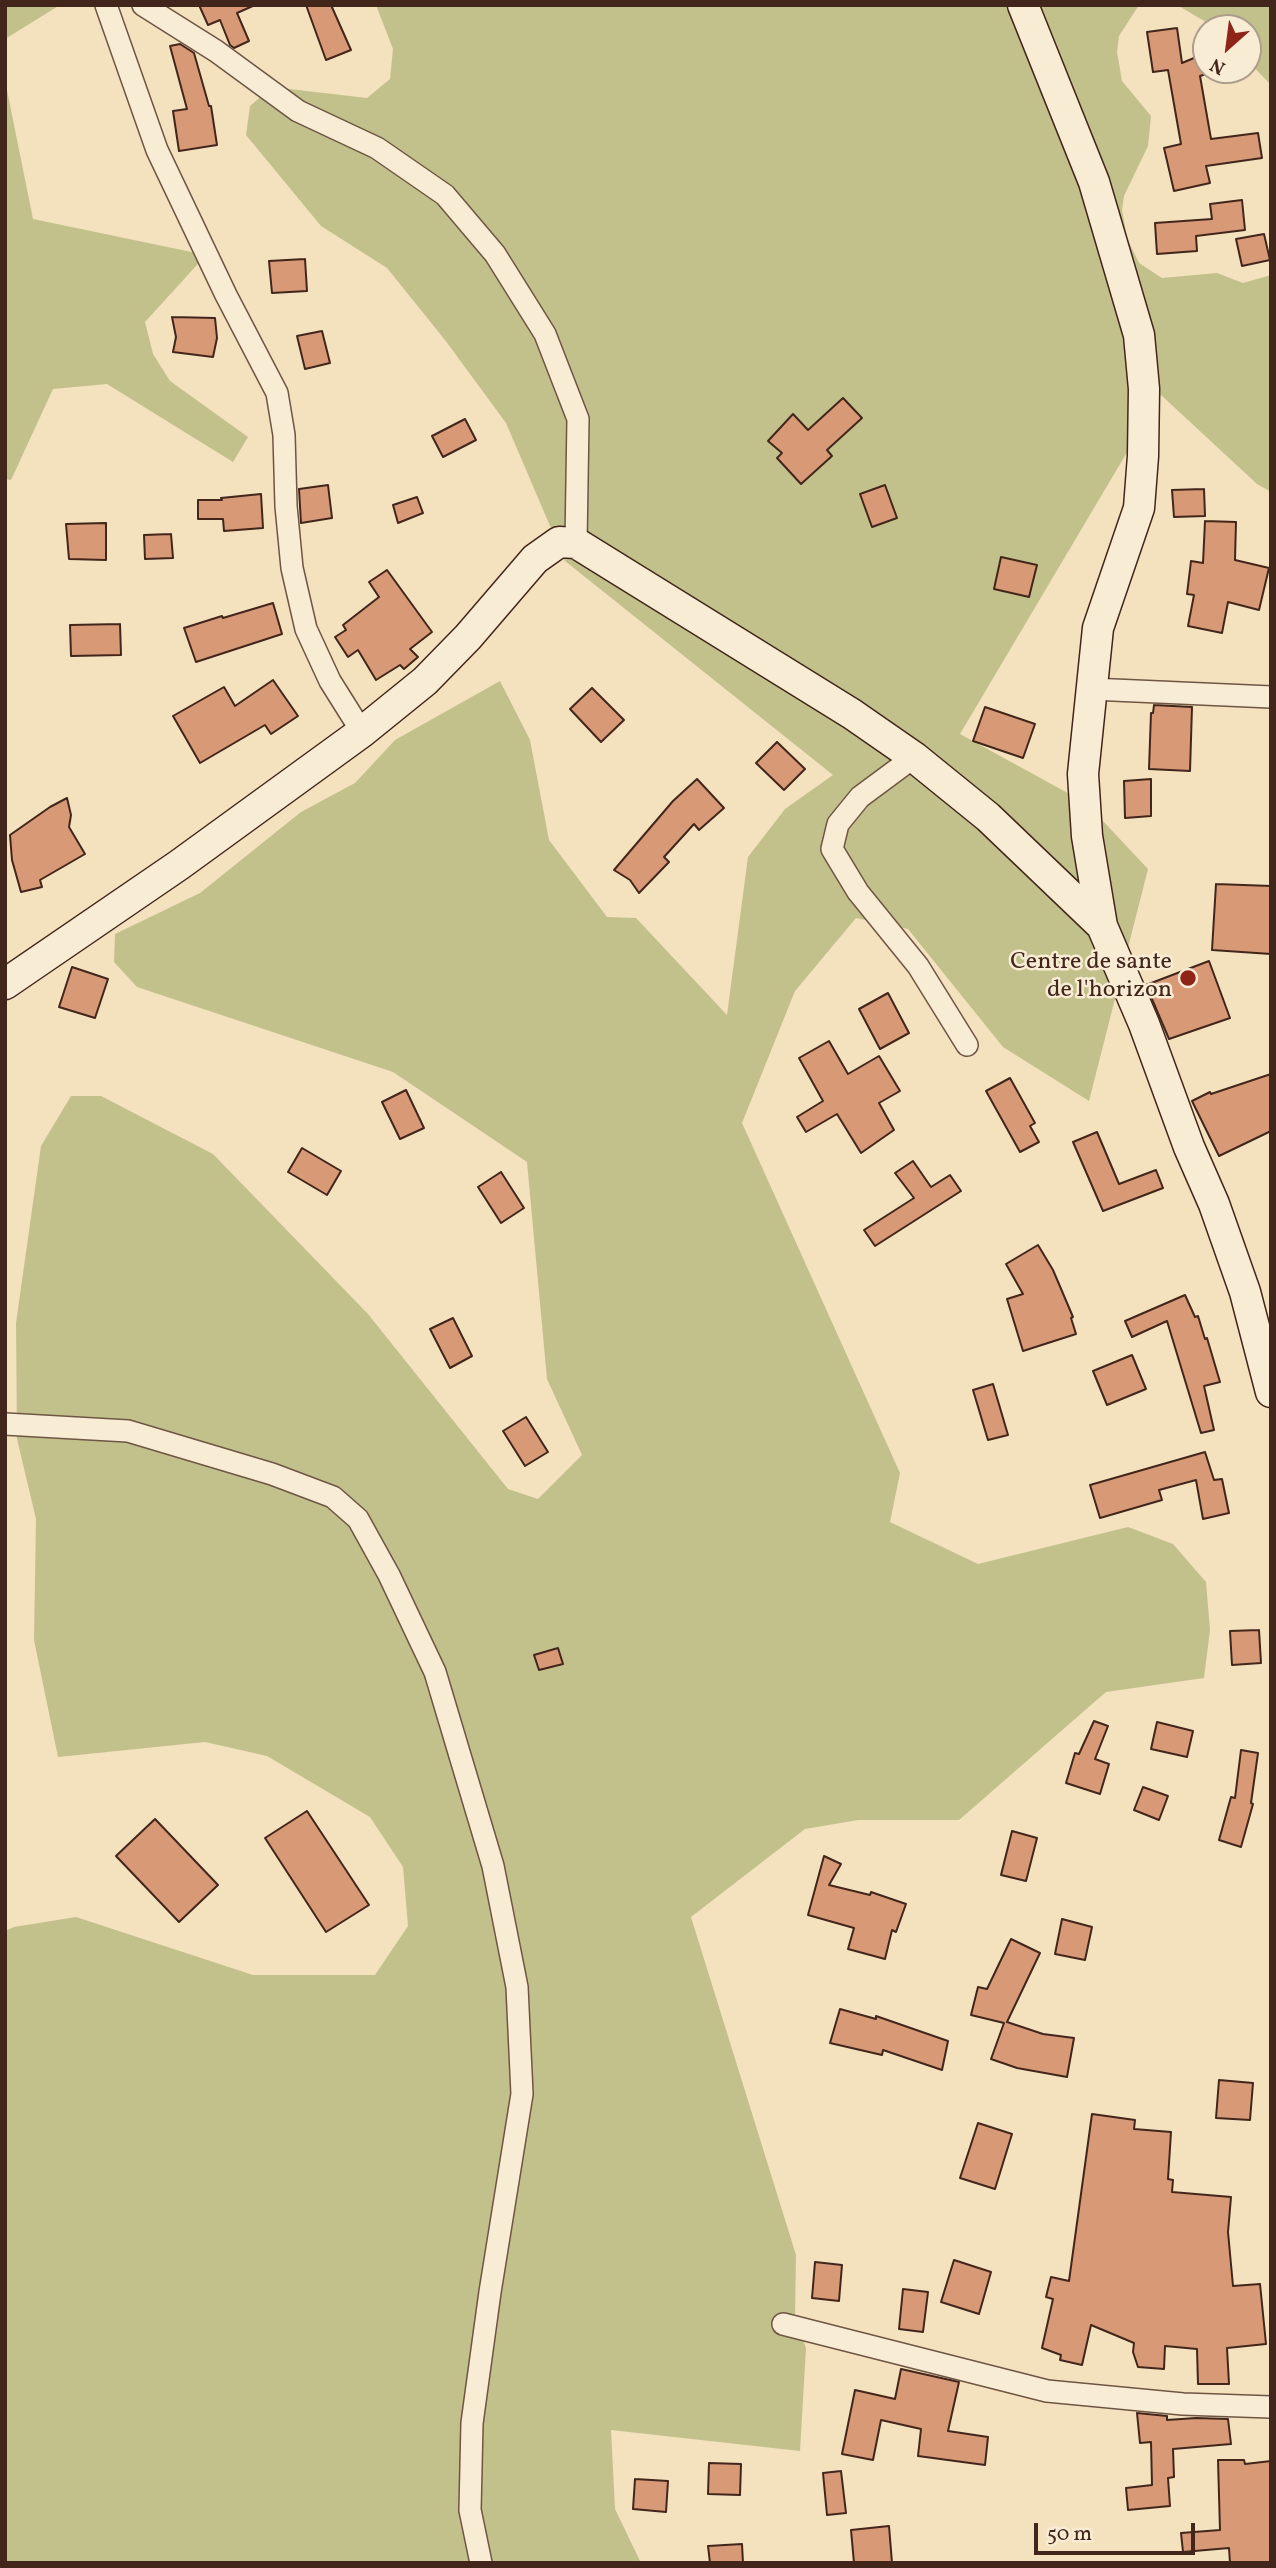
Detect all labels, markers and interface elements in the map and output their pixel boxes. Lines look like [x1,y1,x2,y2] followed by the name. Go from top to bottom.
[1192,14,1262,84] north arrow
[1206,51,1230,80] text: N
[1010,950,1172,1006] place label: Centre de sante de l'horizon
[1178,968,1198,988] marker: Centre de sante de l'horizon
[1038,2508,1199,2552] scale bar
[1047,2520,1092,2549] text: 50 m

